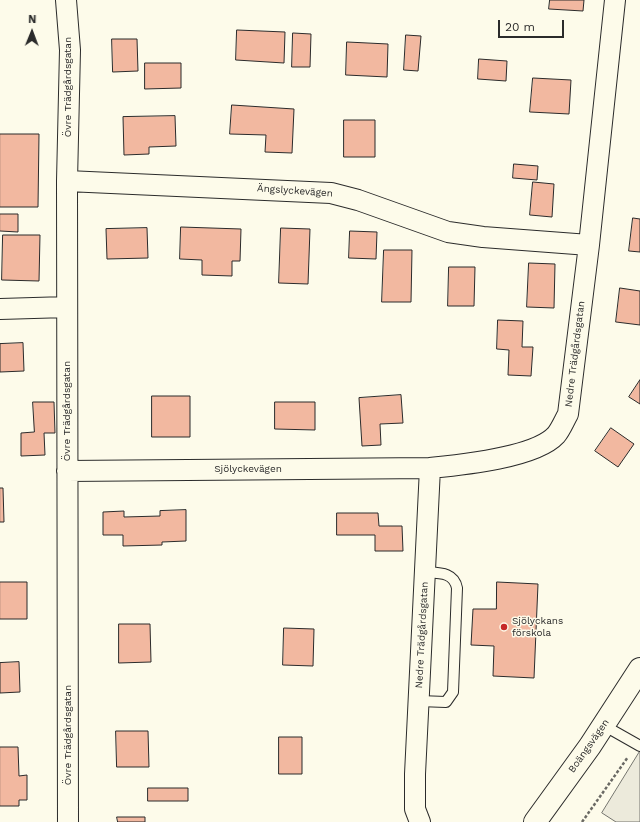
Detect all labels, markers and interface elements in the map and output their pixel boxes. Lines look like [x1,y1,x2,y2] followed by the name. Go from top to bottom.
[12,12,52,52] north arrow
[500,12,566,38] scale bar
[28,13,36,26] text: N
[505,20,535,34] text: 20 m
[62,37,74,137] street label: Övre Trädgårdsgatan
[257,182,333,200] street label: Ängslyckevägen
[563,300,587,408] street label: Nedre Trädgårdsgatan
[61,361,73,461] street label: Övre Trädgårdsgatan
[214,463,282,475] street label: Sjölyckevägen
[413,581,431,689] street label: Nedre Trädgårdsgatan
[512,615,563,638] place label: Sjölyckans förskola
[499,622,509,632] marker: Sjölyckans förskola
[62,685,74,785] street label: Övre Trädgårdsgatan
[566,717,612,775] street label: Boängsvägen

